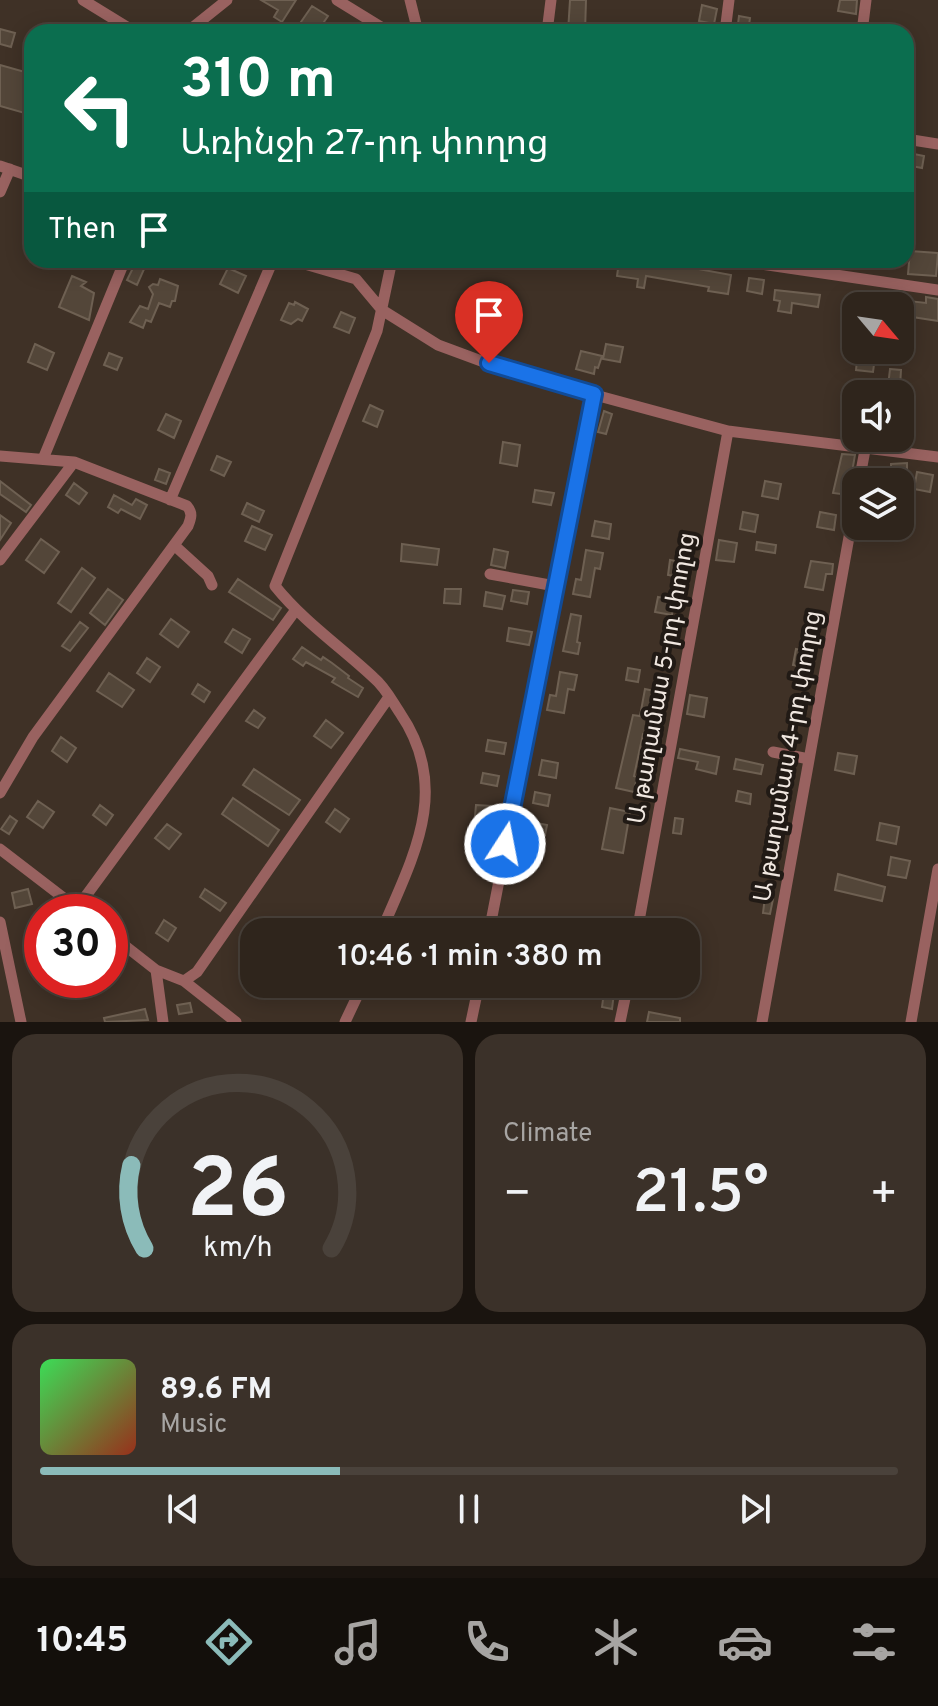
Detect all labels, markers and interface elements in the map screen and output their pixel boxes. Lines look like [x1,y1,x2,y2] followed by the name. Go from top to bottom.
[180,47,336,117] text: 310 m
[48,56,152,160] icon: left
[180,122,549,168] text: Առինջի 27-րդ փողոց
[132,208,176,252] icon: arrive
[48,212,116,249] text: Then
[455,281,523,363] pin
[842,292,914,364] north arrow
[842,292,914,540] map controls
[467,293,511,337] icon: arrive
[842,380,914,452] button: sound
[842,468,914,540] button: layers
[623,530,703,827] street label: Ա թաղամաս 5-րդ փողոց
[749,608,829,905] street label: Ա թաղամաս 4-րդ փողոց
[463,802,547,886] position arrow
[24,894,128,998] speed limit sign: 30
[337,939,603,976] text: 10:46 · 1 min · 380 m
[503,1118,592,1151] text: Climate
[187,1142,289,1247] text: 26
[632,1158,769,1234] text: 21.5°
[503,1168,531,1224] text: −
[870,1168,898,1224] text: +
[203,1231,272,1267] text: km/h
[160,1372,272,1409] text: 89.6 FM
[160,1409,227,1442] text: Music
[161,1487,205,1531] icon: previous
[447,1487,491,1531] icon: pause
[733,1487,777,1531] icon: next
[201,1614,257,1670] icon: directions
[330,1614,386,1670] icon: music
[459,1614,515,1670] icon: phone
[588,1614,644,1670] icon: climate
[717,1614,773,1670] icon: car
[846,1614,902,1670] icon: filters
[36,1619,128,1665] text: 10:45

